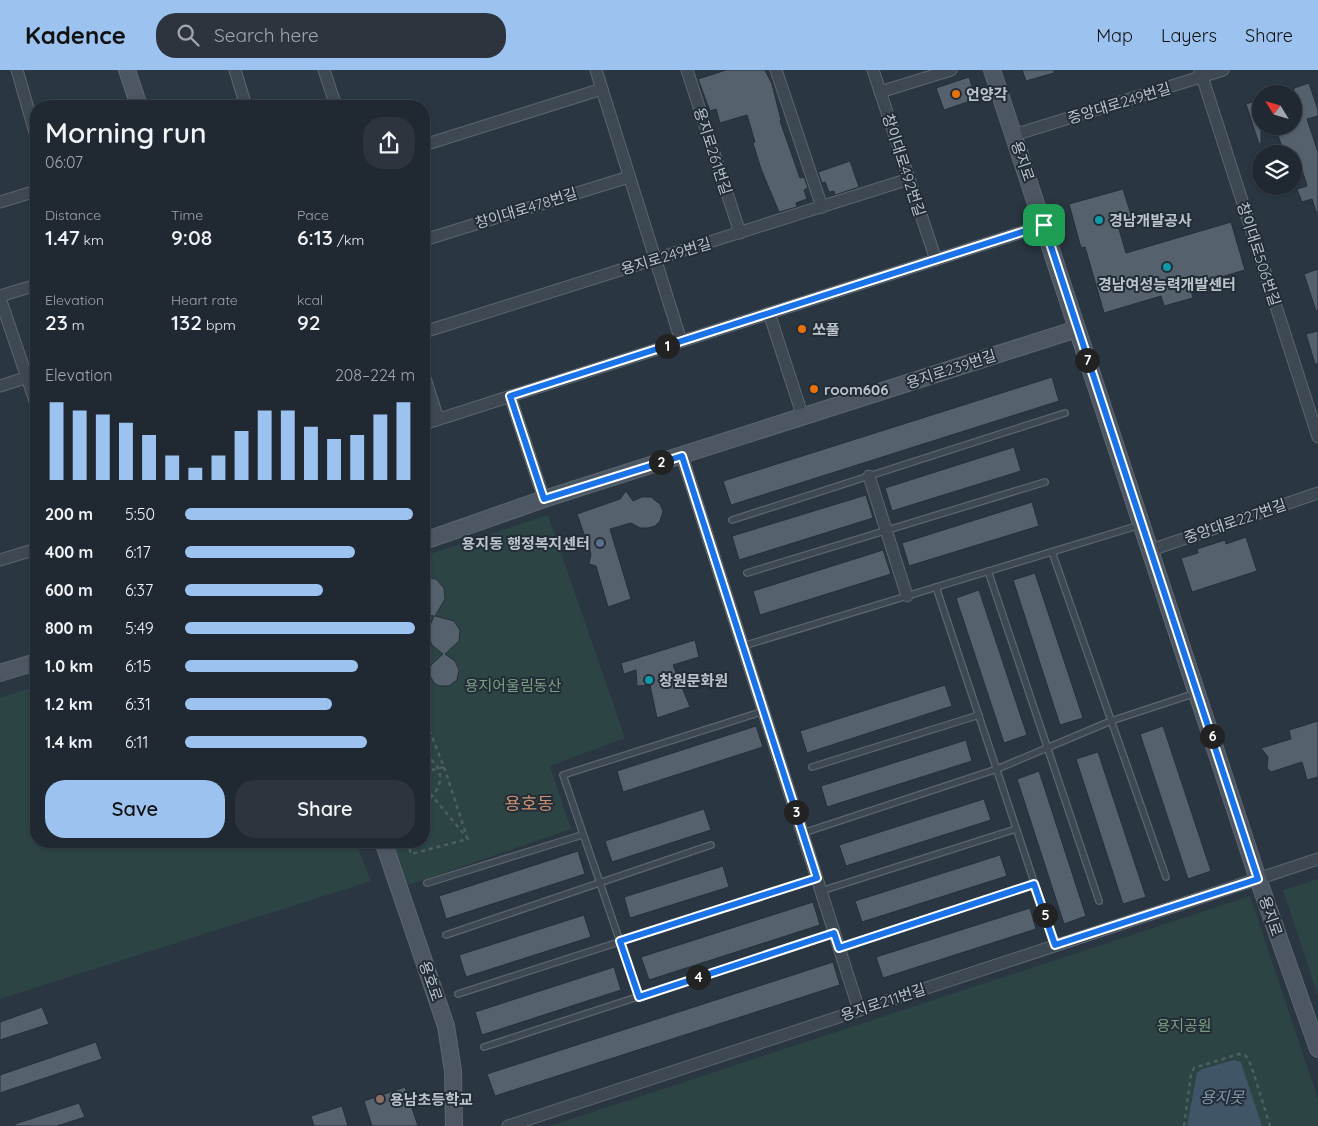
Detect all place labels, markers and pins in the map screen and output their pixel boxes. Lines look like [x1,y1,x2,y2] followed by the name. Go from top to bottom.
[966,85,1008,104] place label: 언양각
[950,88,962,100] marker: 언양각
[1023,204,1065,246] pin
[1109,211,1192,230] place label: 경남개발공사
[1093,214,1105,226] marker: 경남개발공사
[1161,261,1173,273] marker: 경남여성능력개발센터
[1098,275,1236,294] place label: 경남여성능력개발센터
[812,320,840,339] place label: 쏘풀
[796,323,808,335] marker: 쏘풀
[654,334,680,358] pin: 1
[1074,348,1100,372] pin: 7
[824,380,889,399] place label: room606
[808,383,820,395] marker: room606
[648,450,674,474] pin: 2
[462,534,590,553] place label: 용지동 행정복지센터
[594,537,606,549] marker: 용지동 행정복지센터
[659,671,728,690] place label: 창원문화원
[643,674,655,686] marker: 창원문화원
[1200,724,1224,748] pin: 6
[784,800,808,824] pin: 3
[1032,902,1058,928] pin: 5
[686,964,710,990] pin: 4
[390,1090,473,1109] place label: 용남초등학교
[374,1093,386,1105] marker: 용남초등학교

